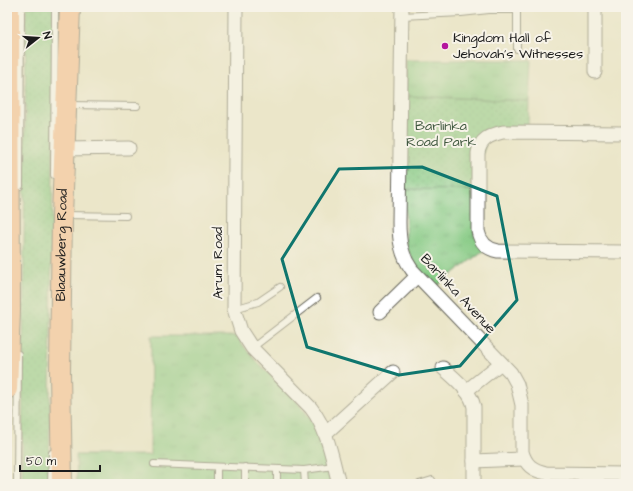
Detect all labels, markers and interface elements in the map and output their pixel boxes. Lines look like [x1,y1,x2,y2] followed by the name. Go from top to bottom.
[18,18,58,58] north arrow
[453,28,583,64] place label: Kingdom Hall of Jehovah's Witnesses
[39,30,55,41] text: N
[440,41,450,51] marker: Kingdom Hall of Jehovah's Witnesses
[406,116,476,152] park label: Barlinka Road Park
[51,188,73,302] street label: Blaauwberg Road
[208,227,228,299] street label: Arum Road
[416,250,501,339] street label: Barlinka Avenue
[20,447,100,473] scale bar
[26,453,57,470] text: 50 m

